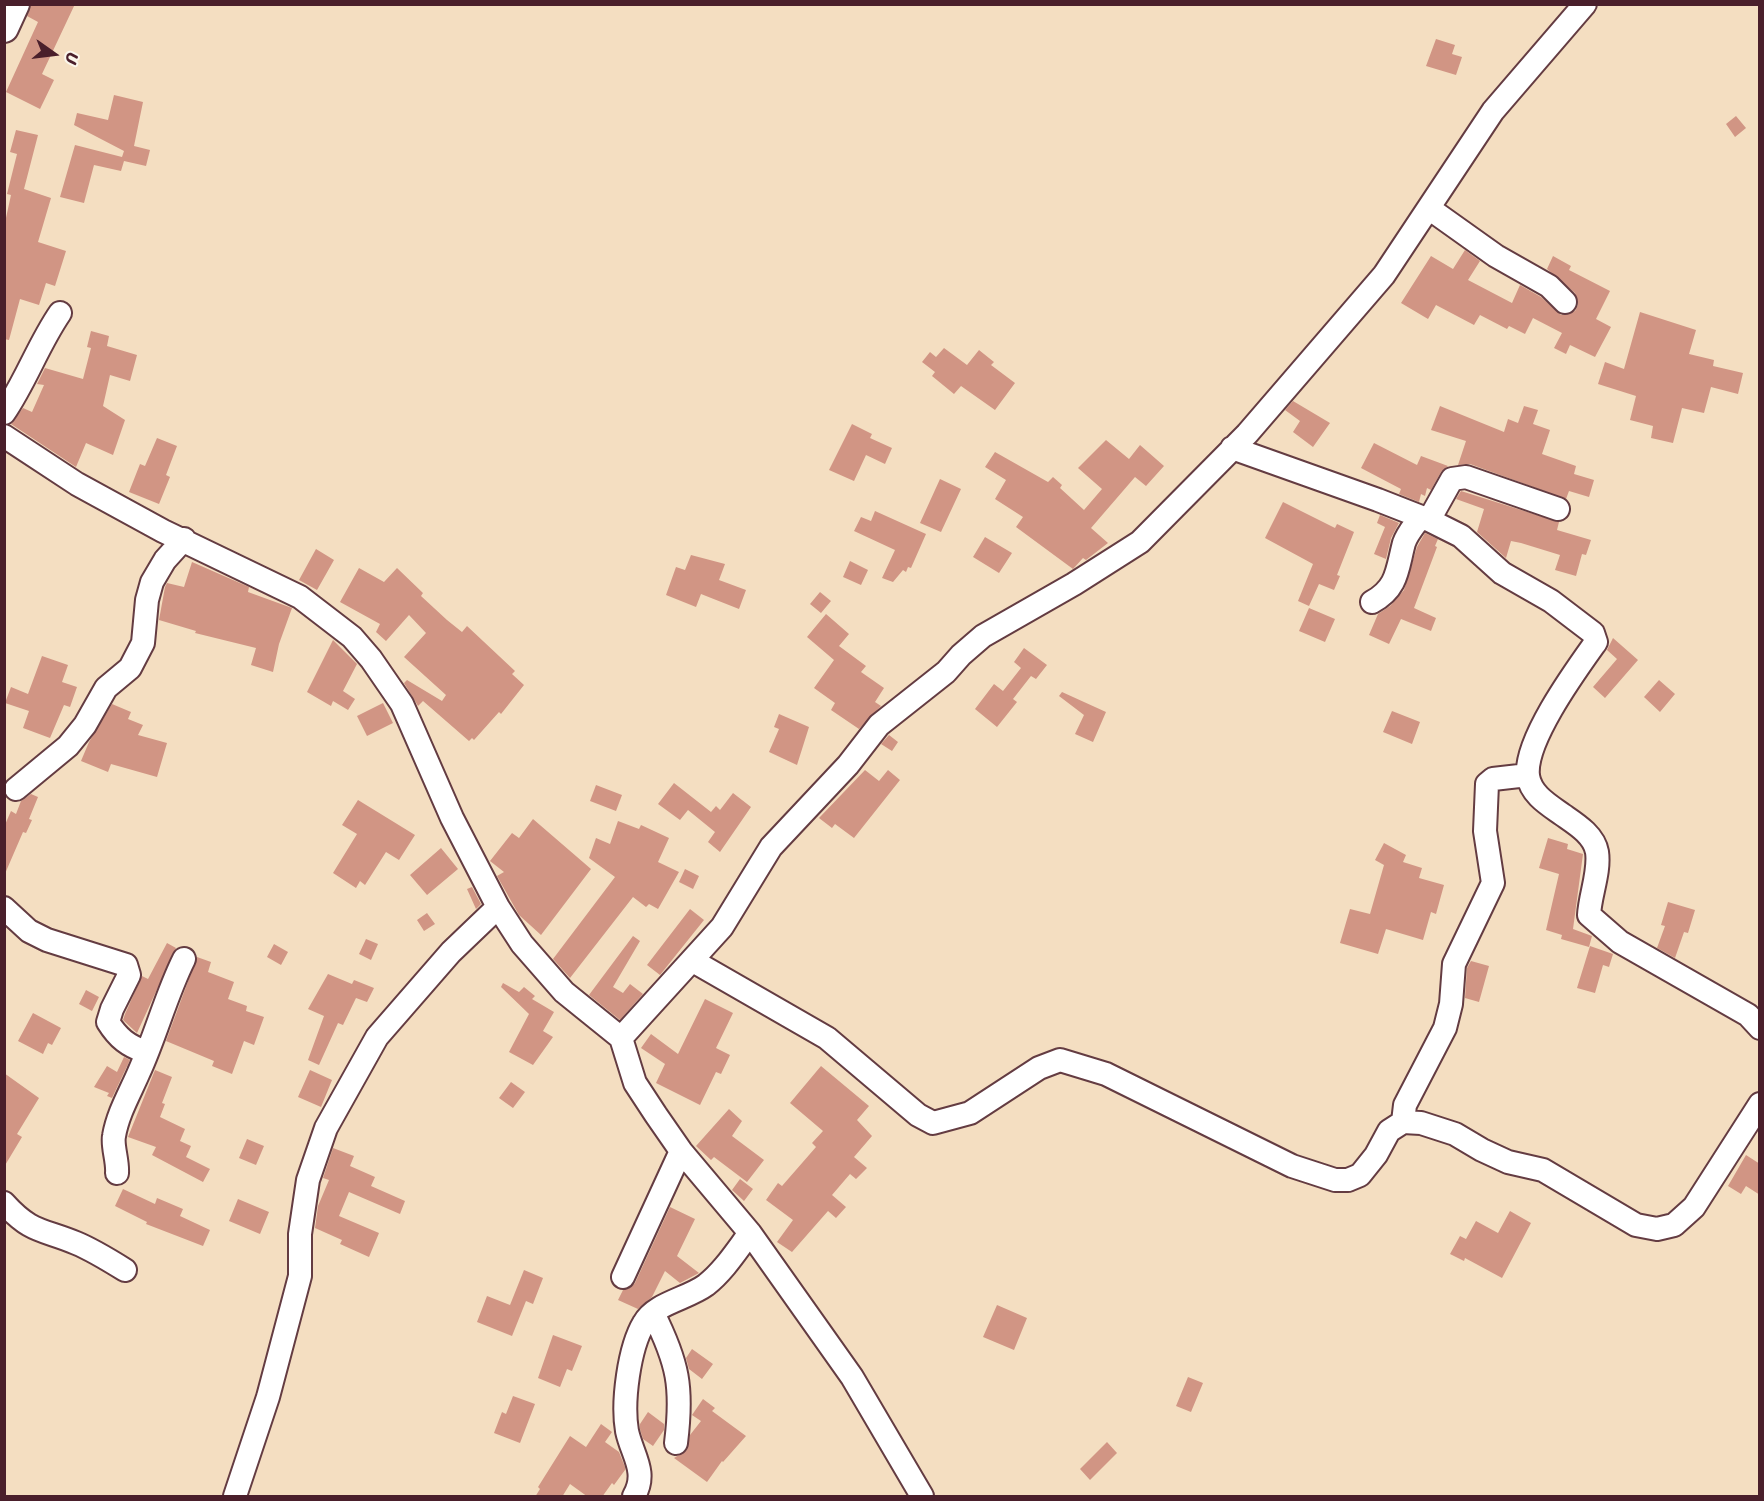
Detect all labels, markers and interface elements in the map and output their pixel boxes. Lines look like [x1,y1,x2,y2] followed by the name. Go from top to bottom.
[24,24,84,84] north arrow
[57,50,87,67] text: U

